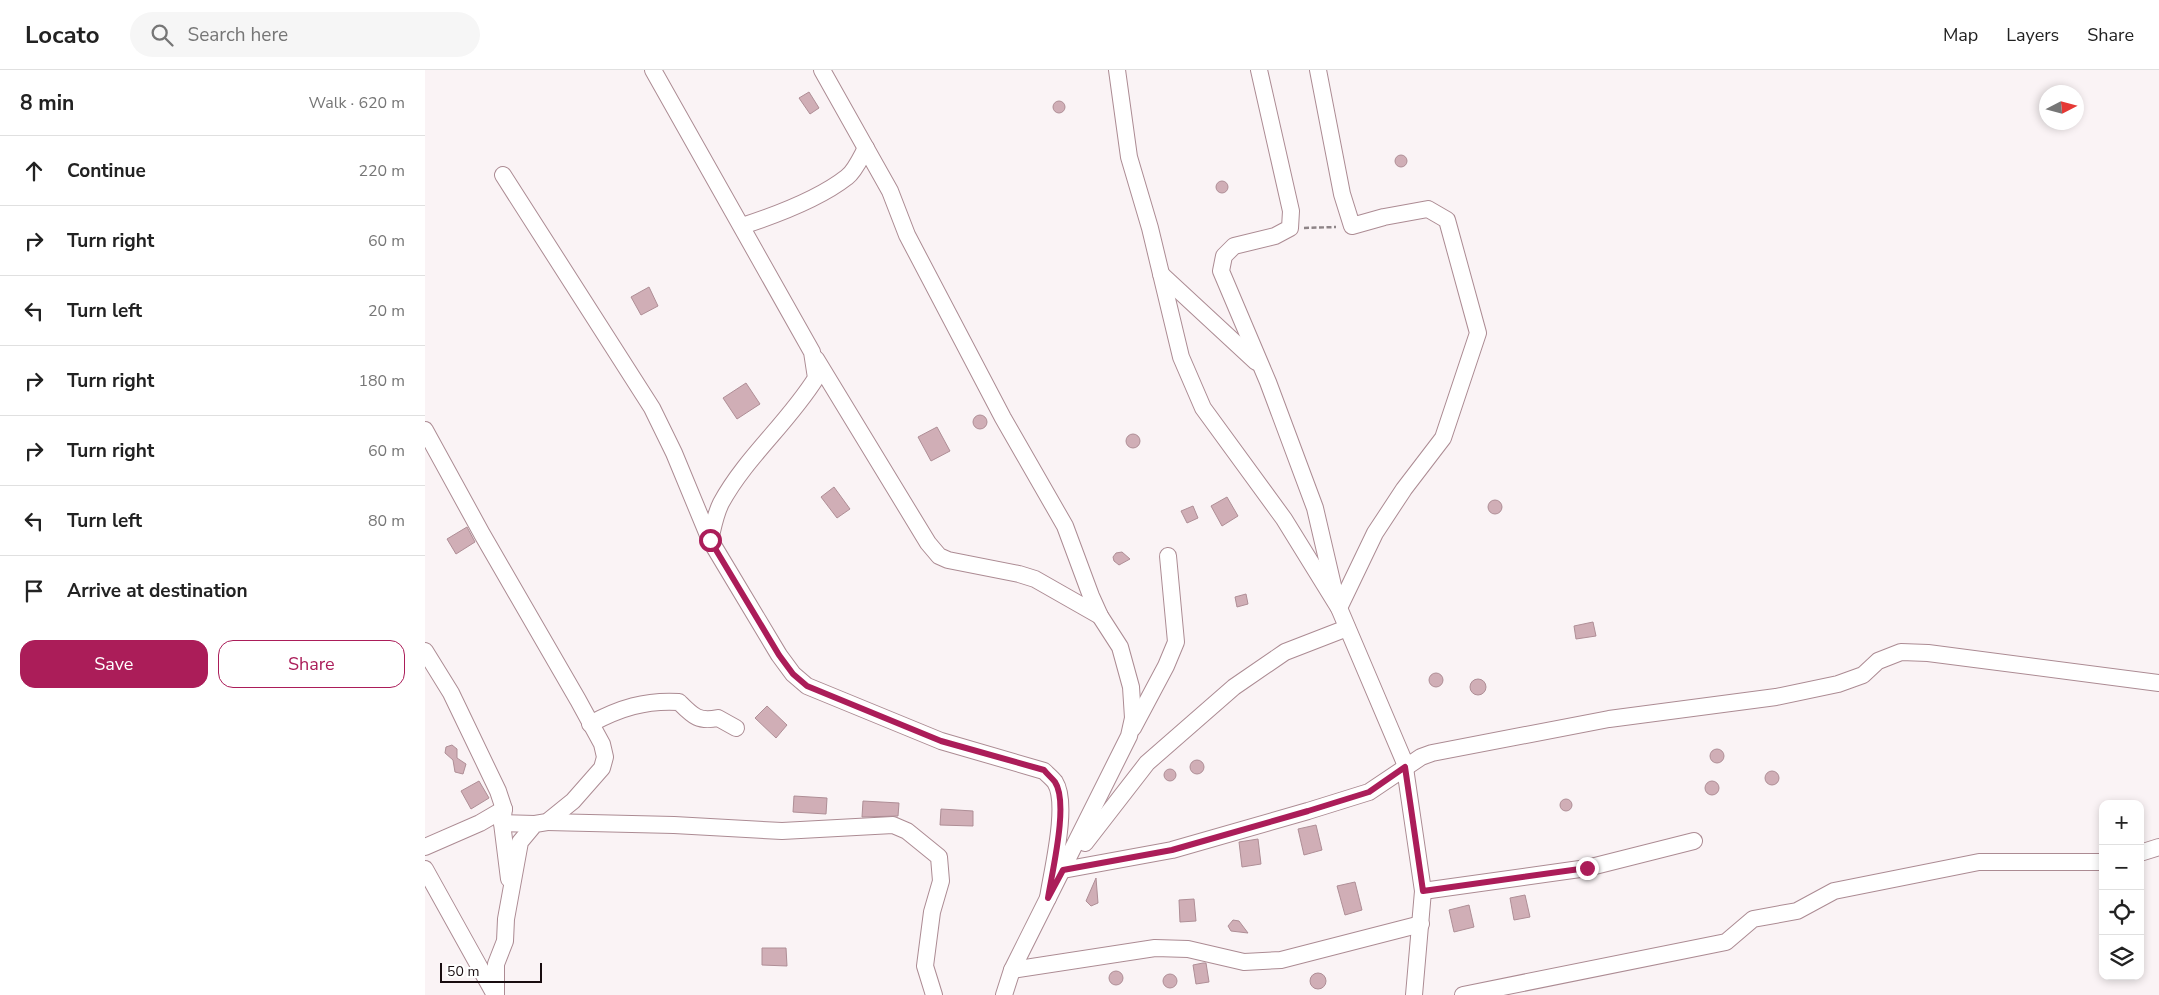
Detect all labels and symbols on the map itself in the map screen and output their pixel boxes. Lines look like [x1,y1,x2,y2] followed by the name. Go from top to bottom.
[2039,85,2084,130] north arrow
[699,529,722,552] route start
[1576,857,1599,880] route end
[440,960,543,983] scale bar

